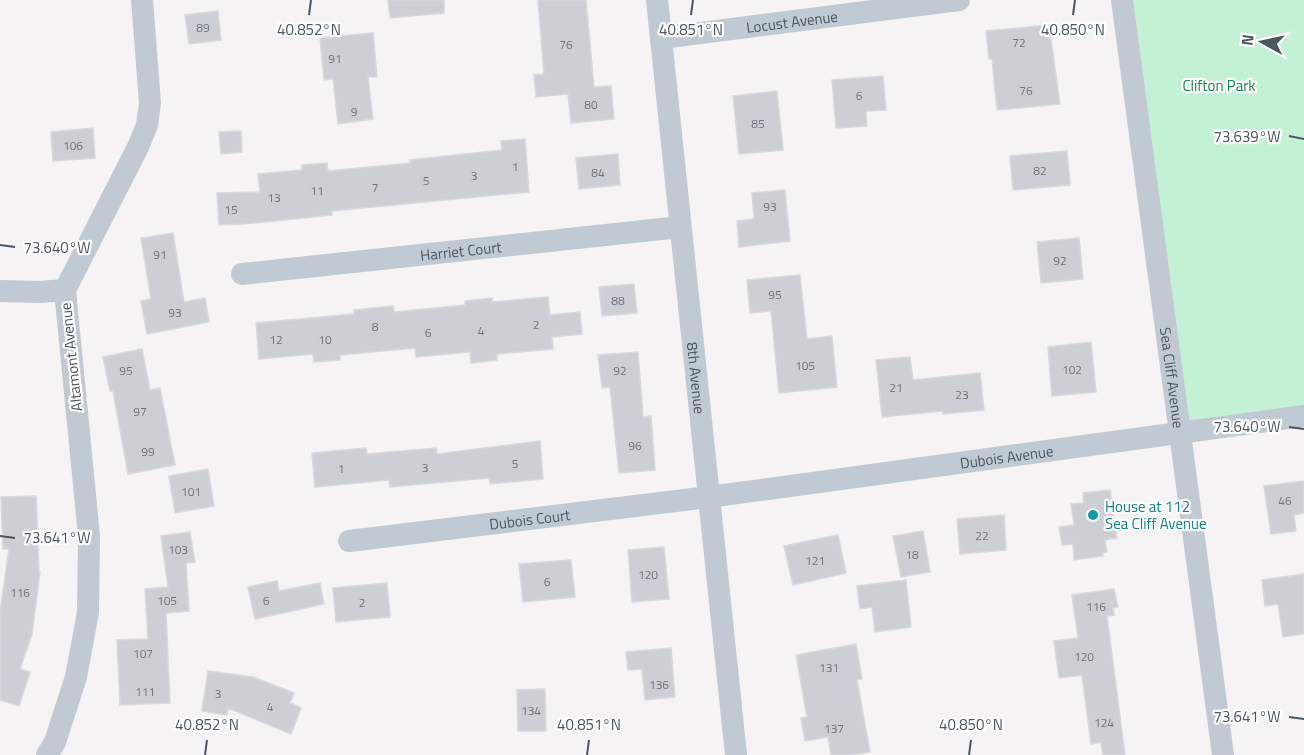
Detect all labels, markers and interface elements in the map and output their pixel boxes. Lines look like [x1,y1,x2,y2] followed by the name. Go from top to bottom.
[745,4,839,39] street label: Locust Avenue
[1232,12,1292,72] north arrow
[196,18,210,37] house number: 89
[277,18,341,41] text: 40.852°N
[659,18,723,41] text: 40.851°N
[1041,18,1105,41] text: 40.850°N
[1012,33,1026,52] house number: 72
[1234,33,1260,47] text: N
[559,35,573,54] house number: 76
[328,49,342,68] house number: 91
[1182,74,1256,97] park label: Clifton Park
[1019,81,1033,100] house number: 76
[856,86,863,105] house number: 6
[584,95,598,114] house number: 80
[351,102,358,121] house number: 9
[751,114,765,133] house number: 85
[1214,125,1280,148] text: 73.639°W
[63,136,83,155] house number: 106
[512,157,518,176] house number: 1
[1033,161,1047,180] house number: 82
[591,163,605,182] house number: 84
[471,166,477,185] house number: 3
[423,171,430,190] house number: 5
[372,178,378,197] house number: 7
[310,181,324,200] house number: 11
[267,188,281,207] house number: 13
[763,197,777,216] house number: 93
[224,200,238,219] house number: 15
[419,235,503,266] street label: Harriet Court
[24,236,90,259] text: 73.640°W
[153,245,167,264] house number: 91
[1053,251,1067,270] house number: 92
[768,285,782,304] house number: 95
[611,291,625,310] house number: 88
[54,302,88,412] street label: Altamont Avenue
[168,303,182,322] house number: 93
[533,315,539,334] house number: 2
[372,317,379,336] house number: 8
[478,321,485,340] house number: 4
[425,323,432,342] house number: 6
[1154,326,1191,430] street label: Sea Cliff Avenue
[269,330,283,349] house number: 12
[318,330,332,349] house number: 10
[681,341,712,415] street label: 8th Avenue
[795,356,815,375] house number: 105
[1062,360,1082,379] house number: 102
[119,361,133,380] house number: 95
[613,361,627,380] house number: 92
[889,378,903,397] house number: 21
[955,385,969,404] house number: 23
[133,402,147,421] house number: 97
[1214,415,1280,438] text: 73.640°W
[628,436,642,455] house number: 96
[958,439,1055,474] street label: Dubois Avenue
[141,442,155,461] house number: 99
[512,454,519,473] house number: 5
[422,458,428,477] house number: 3
[338,459,344,478] house number: 1
[181,482,201,501] house number: 101
[1278,491,1292,510] house number: 46
[1105,495,1207,535] place label: House at 112 Sea Cliff Avenue
[488,502,572,535] street label: Dubois Court
[1086,508,1100,522] marker: House at 112 Sea Cliff Avenue
[24,526,90,549] text: 73.641°W
[975,526,989,545] house number: 22
[168,540,188,559] house number: 103
[905,545,919,564] house number: 18
[805,551,825,570] house number: 121
[638,565,658,584] house number: 120
[544,572,551,591] house number: 6
[10,583,30,602] house number: 116
[157,591,177,610] house number: 105
[263,591,270,610] house number: 6
[359,593,365,612] house number: 2
[1086,597,1106,616] house number: 116
[133,644,153,663] house number: 107
[1074,647,1094,666] house number: 120
[819,658,839,677] house number: 131
[649,675,669,694] house number: 136
[135,682,155,701] house number: 111
[215,684,221,703] house number: 3
[267,697,274,716] house number: 4
[521,701,541,720] house number: 134
[1214,705,1280,728] text: 73.641°W
[175,713,239,736] text: 40.852°N
[557,713,621,736] text: 40.851°N
[939,713,1003,736] text: 40.850°N
[1094,713,1114,732] house number: 124
[824,719,844,738] house number: 137

